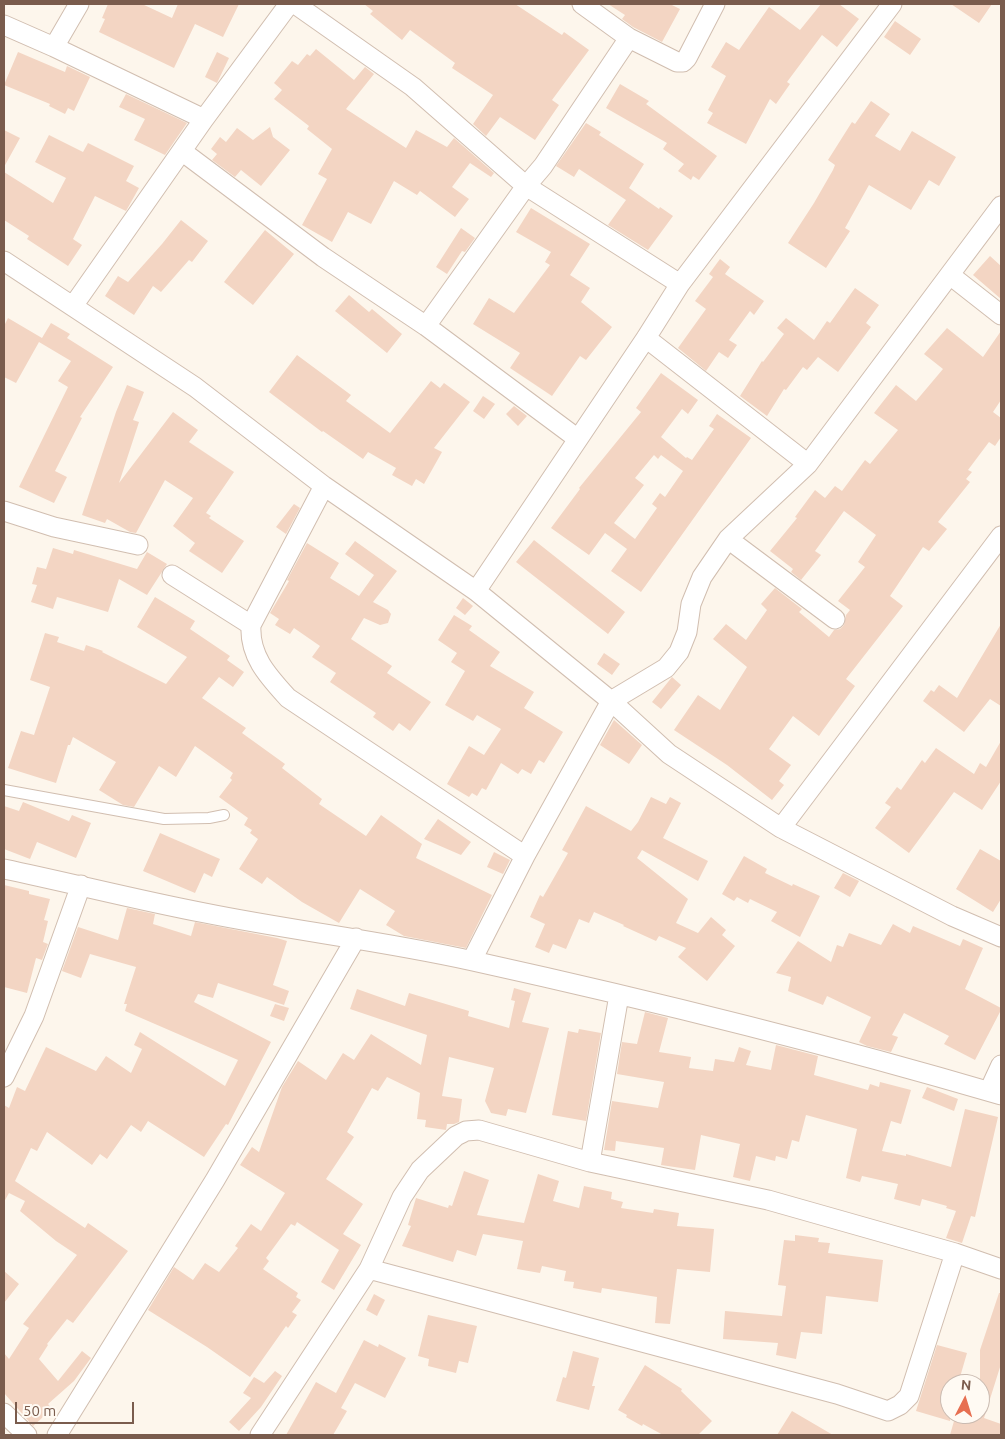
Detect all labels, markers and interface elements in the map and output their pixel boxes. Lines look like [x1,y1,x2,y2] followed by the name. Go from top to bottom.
[940,1374,990,1424] north arrow
[960,1377,972,1393] text: N
[18,1392,136,1424] scale bar
[23,1402,56,1419] text: 50 m

